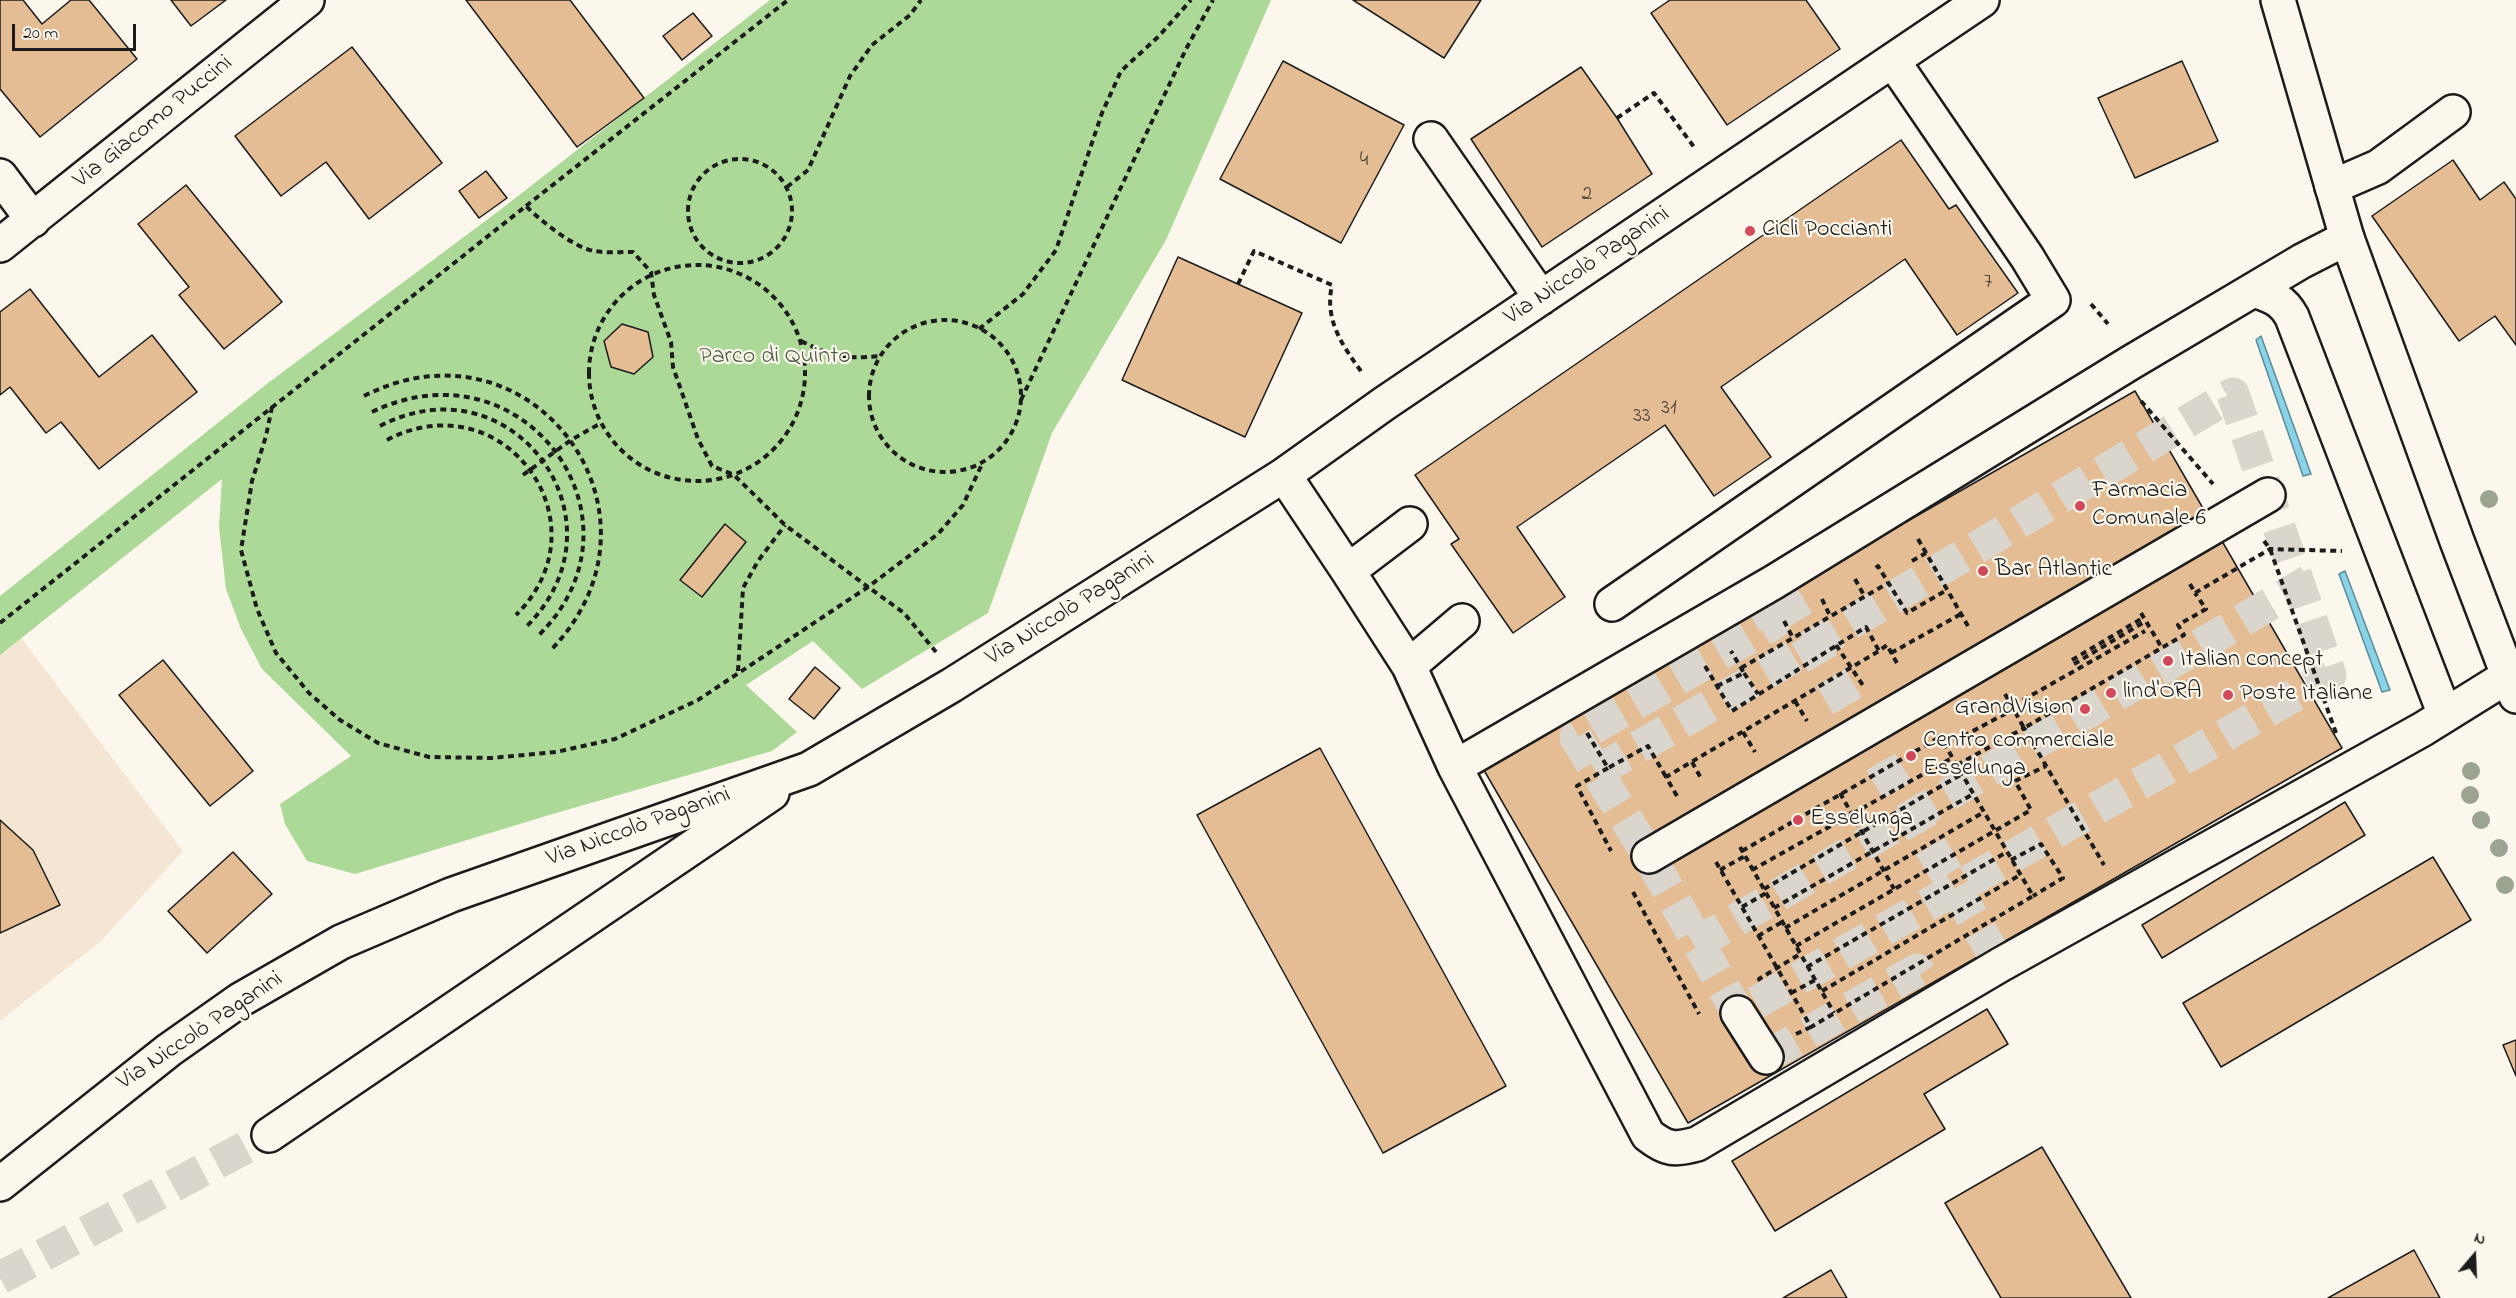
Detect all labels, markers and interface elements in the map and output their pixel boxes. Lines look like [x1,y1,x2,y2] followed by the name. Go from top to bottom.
[15,12,140,50] scale bar
[23,21,58,47] text: 20 m
[69,50,239,196] street label: Via Giacomo Puccini
[1360,149,1368,175] house number: 4
[1582,183,1592,209] house number: 2
[1500,201,1676,333] street label: Via Niccolò Paganini
[1762,217,1892,245] place label: Cicli Poccianti
[1743,224,1757,238] marker: Cicli Poccianti
[1984,271,1992,297] house number: 7
[699,344,851,372] park label: Parco di Quinto
[1661,397,1677,423] house number: 31
[1633,405,1651,431] house number: 33
[2092,478,2206,534] place label: Farmacia Comunale 6
[2073,499,2087,513] marker: Farmacia Comunale 6
[981,547,1161,673] street label: Via Niccolò Paganini
[1995,557,2112,585] place label: Bar Atlantic
[1976,564,1990,578] marker: Bar Atlantic
[2180,647,2323,675] place label: Italian concept
[2161,654,2175,668] marker: Italian concept
[2123,679,2202,707] place label: lind'ORA
[2240,681,2373,709] place label: Poste Italiane
[2104,686,2118,700] marker: lind'ORA
[2221,688,2235,702] marker: Poste Italiane
[1955,695,2073,723] place label: GrandVision
[2078,702,2092,716] marker: GrandVision
[1923,728,2114,784] place label: Centro commerciale Esselunga
[1904,749,1918,763] marker: Centro commerciale Esselunga
[543,781,735,875] street label: Via Niccolò Paganini
[1810,806,1913,834] place label: Esselunga
[1791,813,1805,827] marker: Esselunga
[113,966,289,1098] street label: Via Niccolò Paganini
[2444,1226,2504,1286] north arrow
[2471,1226,2489,1252] text: N

